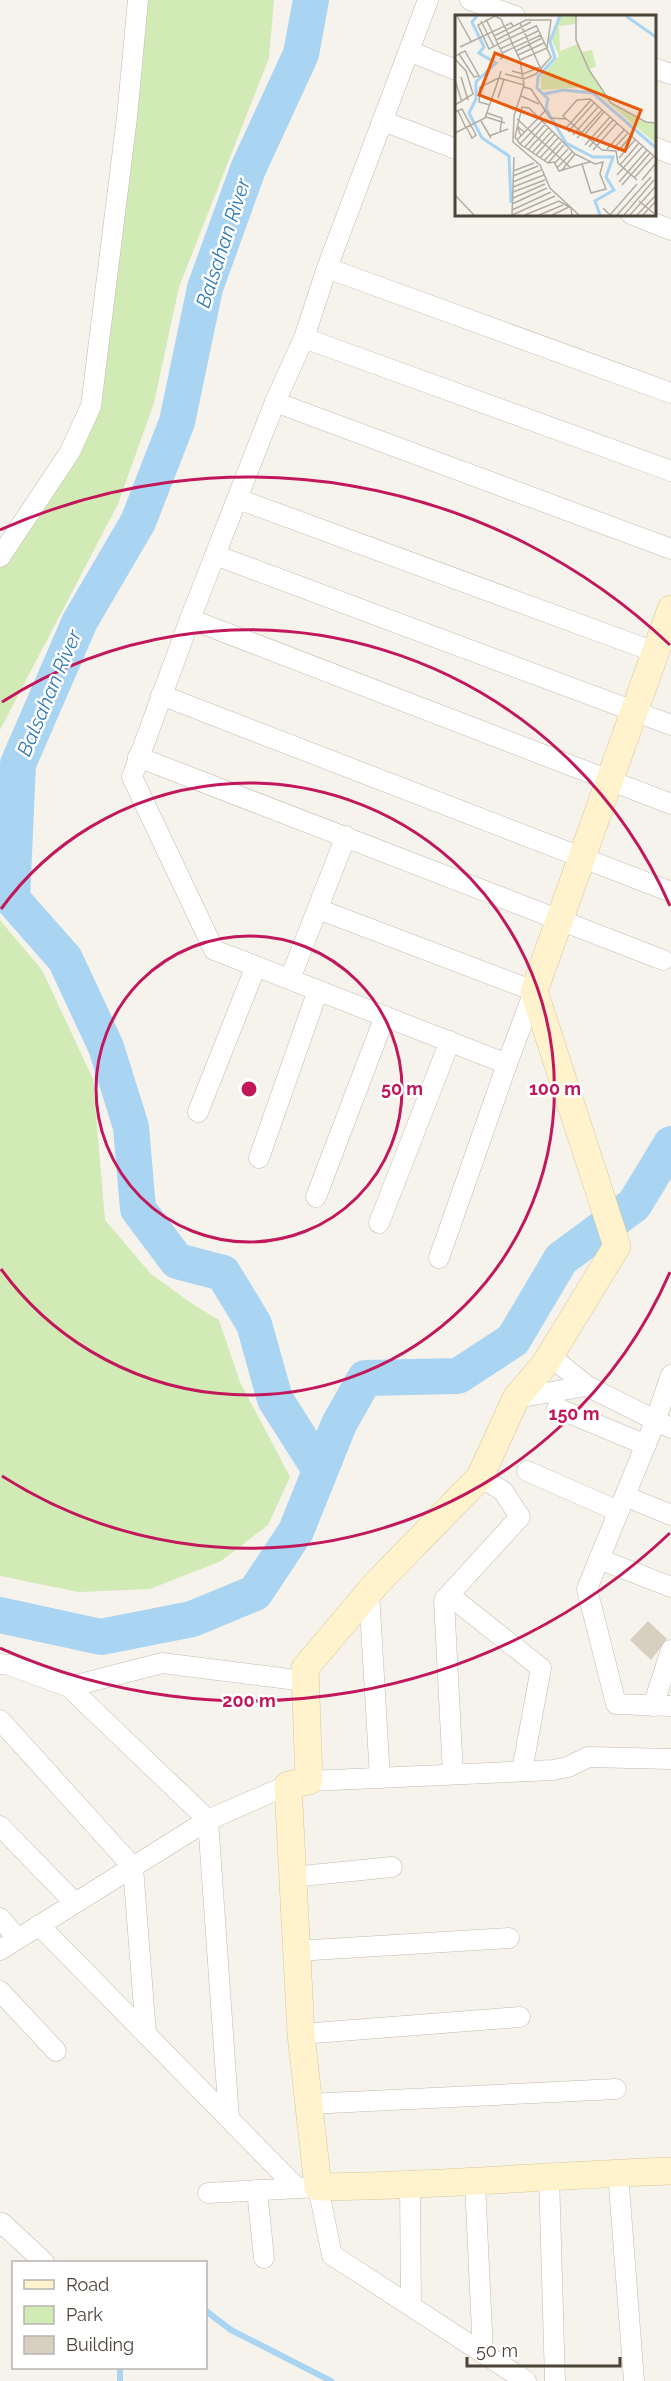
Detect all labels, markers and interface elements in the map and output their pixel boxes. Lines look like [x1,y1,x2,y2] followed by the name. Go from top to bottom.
[455,15,656,216] inset map
[191,174,256,311] water label: Balsahan River
[12,625,87,760] water label: Balsahan River
[381,1078,423,1099] text: 50 m
[529,1078,581,1099] text: 100 m
[239,1079,259,1099] centre of rings
[549,1403,600,1424] text: 150 m
[222,1690,276,1711] text: 200 m
[12,2261,207,2369] legend
[66,2274,109,2295] text: Road
[66,2304,103,2325] text: Park
[467,2330,620,2368] scale bar
[66,2334,134,2355] text: Building
[476,2340,518,2361] text: 50 m

